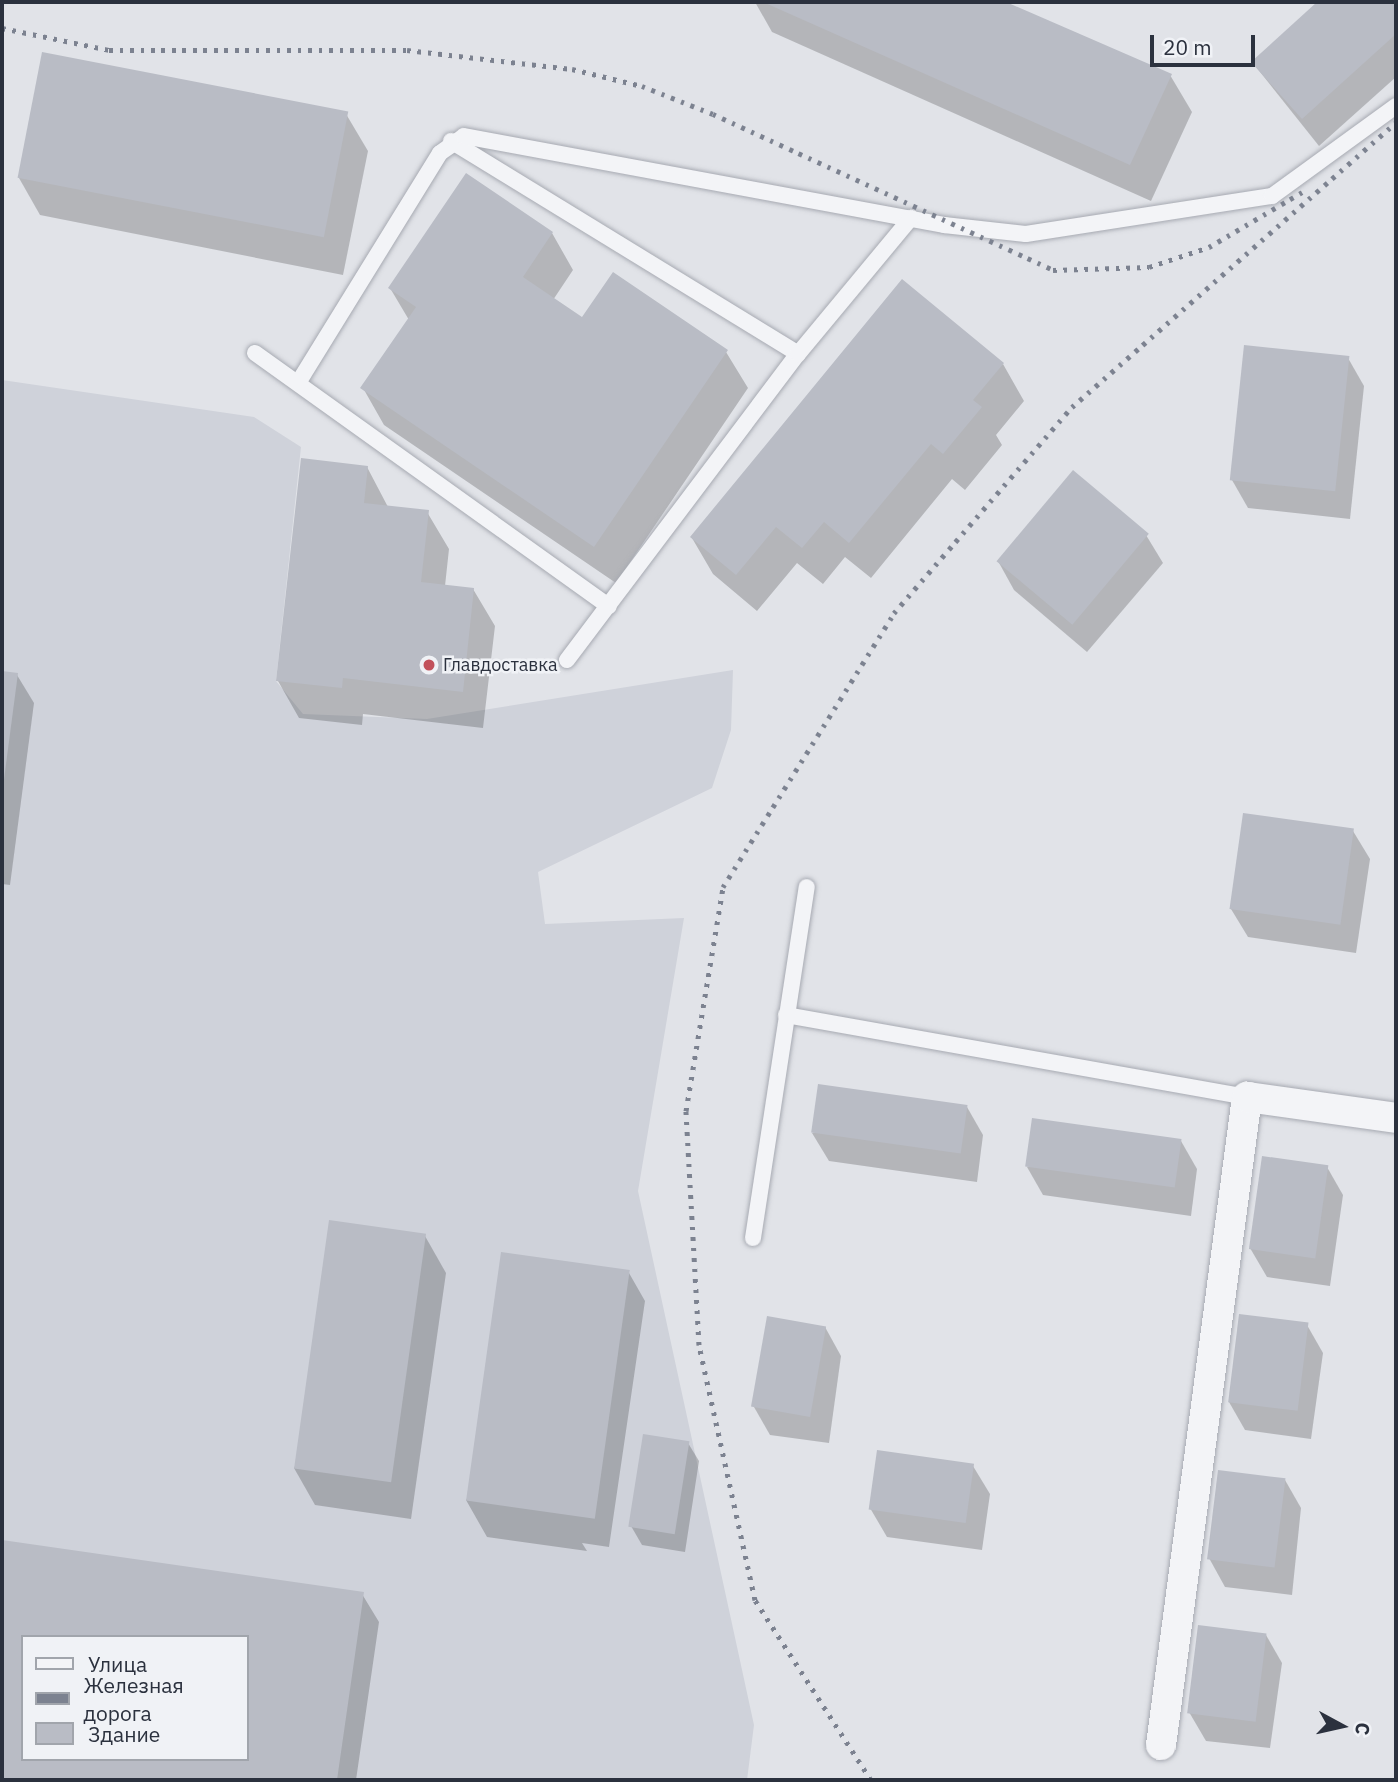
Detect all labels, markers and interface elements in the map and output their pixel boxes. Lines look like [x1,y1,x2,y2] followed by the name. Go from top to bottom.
[1153,21,1258,65] scale bar
[1163,33,1212,61] text: 20 m
[443,654,558,676] place label: Главдоставка
[421,657,437,673] marker: Главдоставка
[21,1635,248,1761] legend
[88,1650,147,1678] text: Улица
[84,1671,184,1727] text: Железная дорога
[1307,1691,1377,1761] north arrow
[88,1720,160,1748] text: Здание
[1350,1721,1376,1737] text: С

